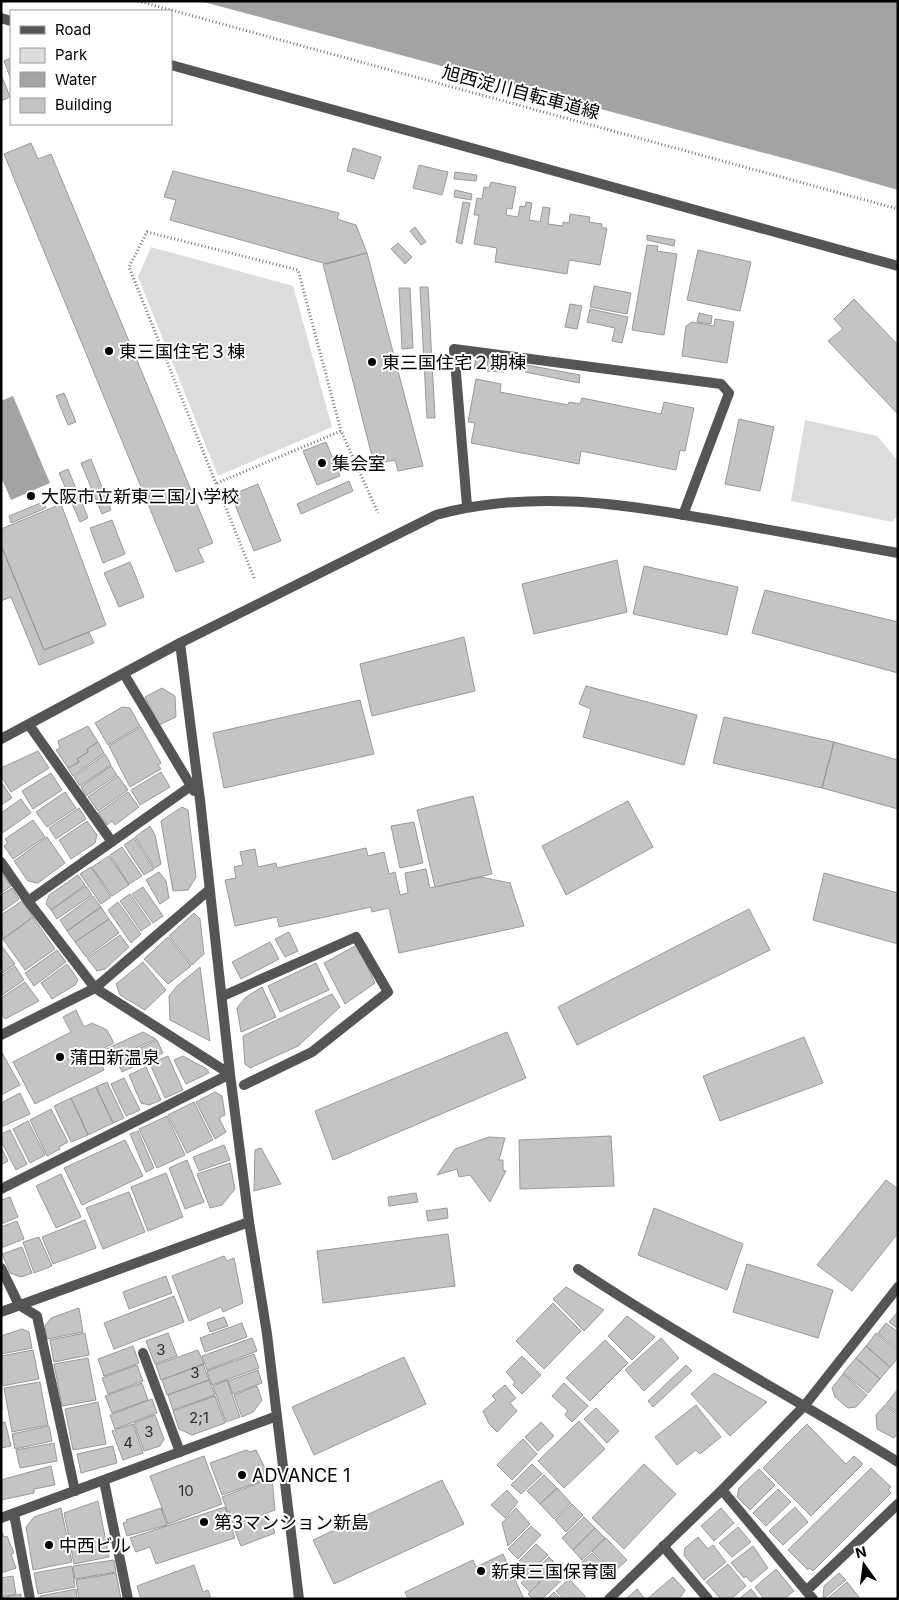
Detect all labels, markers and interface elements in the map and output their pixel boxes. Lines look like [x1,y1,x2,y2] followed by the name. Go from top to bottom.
[10,10,172,125] legend
[55,20,91,39] text: Road
[55,45,88,64] text: Park
[440,61,602,123] street label: 旭西淀川自転車道線
[55,70,97,89] text: Water
[55,95,112,114] text: Building
[119,341,245,362] place label: 東三国住宅３棟
[103,345,115,357] marker: 東三国住宅３棟
[382,352,526,373] place label: 東三国住宅２期棟
[366,356,378,368] marker: 東三国住宅２期棟
[332,453,386,474] place label: 集会室
[316,457,328,469] marker: 集会室
[41,486,239,507] place label: 大阪市立新東三国小学校
[25,490,37,502] marker: 大阪市立新東三国小学校
[70,1047,160,1068] place label: 蒲田新温泉
[54,1051,66,1063] marker: 蒲田新温泉
[156,1340,166,1359] house number: 3
[190,1363,200,1382] house number: 3
[189,1408,209,1427] house number: 2;1
[144,1422,154,1441] house number: 3
[123,1433,133,1452] house number: 4
[252,1465,350,1486] place label: ADVANCE 1
[236,1469,248,1481] marker: ADVANCE 1
[178,1481,194,1500] house number: 10
[214,1512,369,1533] place label: 第3マンション新島
[198,1516,210,1528] marker: 第3マンション新島
[59,1535,131,1556] place label: 中西ビル
[43,1539,55,1551] marker: 中西ビル
[839,1540,889,1590] north arrow
[854,1542,868,1561] text: N
[491,1561,617,1582] place label: 新東三国保育園
[475,1565,487,1577] marker: 新東三国保育園

